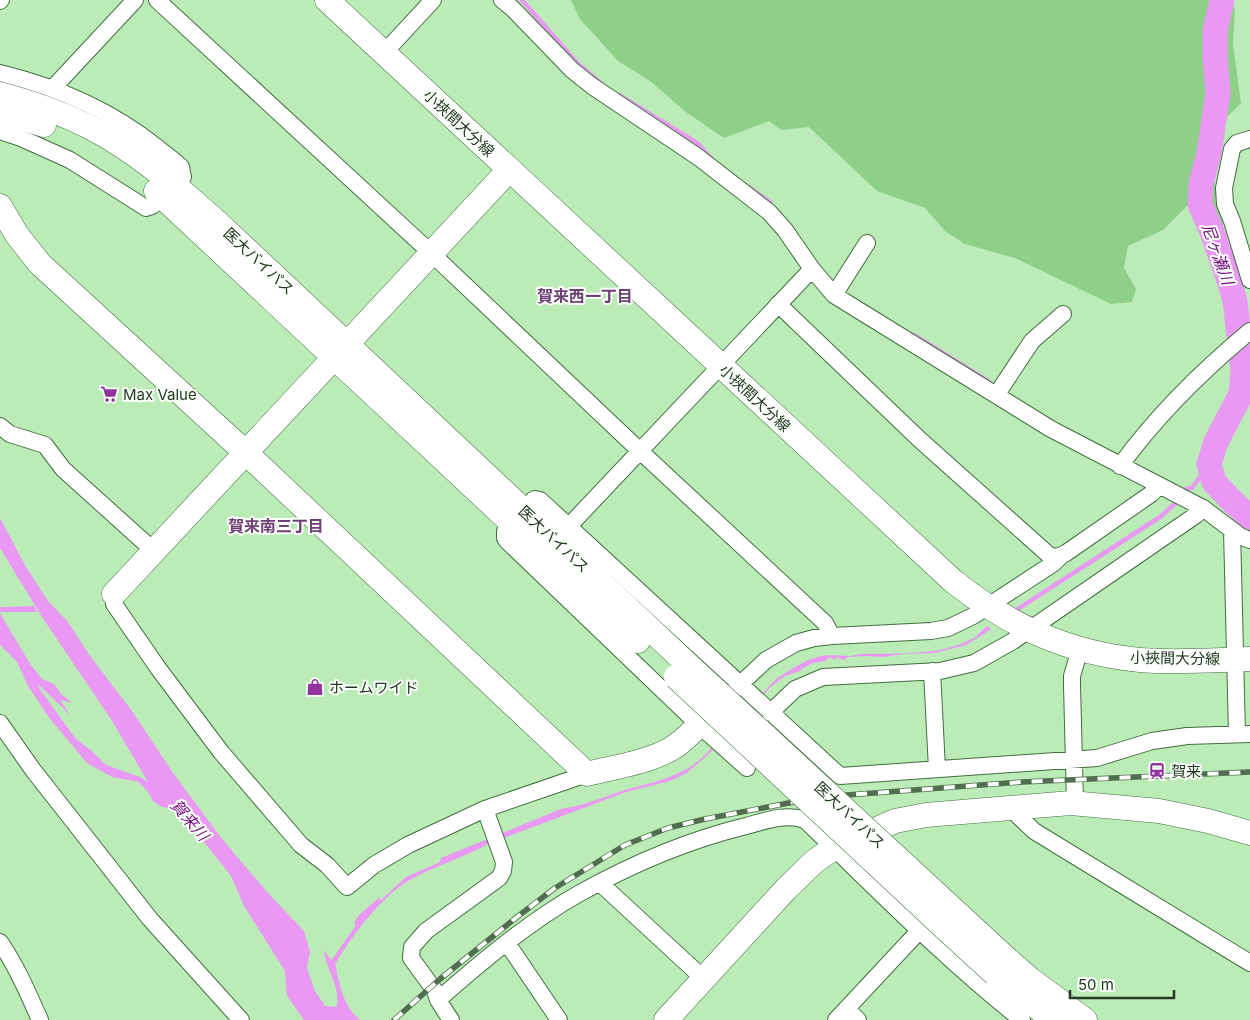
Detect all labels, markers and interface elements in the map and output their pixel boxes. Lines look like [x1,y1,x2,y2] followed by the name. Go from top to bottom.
[420,85,498,161] street label: 小挾間大分線
[1198,221,1239,289] water label: 尼ヶ瀬川
[220,223,298,299] street label: 医大バイパス
[537,286,633,306] district label: 賀来西一丁目
[716,360,794,436] street label: 小挾間大分線
[99,384,119,404] supermarket icon: Max Value
[123,385,197,404] place label: Max Value
[515,501,593,577] street label: 医大バイパス
[228,516,324,536] district label: 賀来南三丁目
[1130,648,1220,668] street label: 小挾間大分線
[305,677,325,697] shop icon: ホームワイド
[329,678,419,697] place label: ホームワイド
[1147,761,1167,781] station icon: 賀来
[1171,762,1201,781] place label: 賀来
[811,777,889,853] street label: 医大バイパス
[167,795,215,846] water label: 賀来川
[1070,968,1174,1000] scale bar
[1078,975,1114,994] text: 50 m

